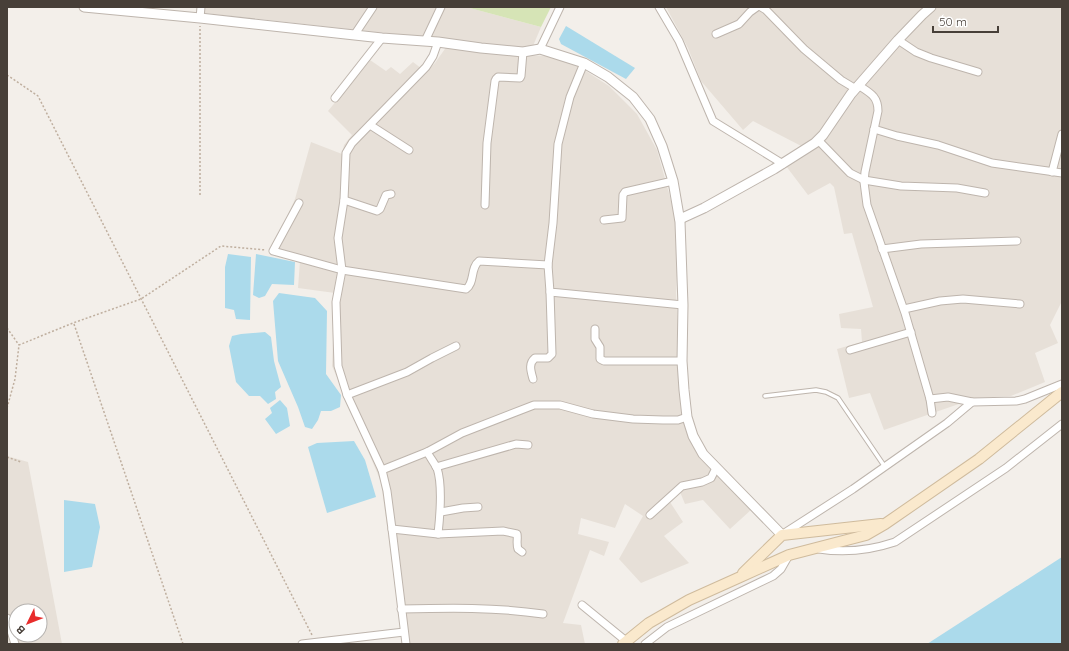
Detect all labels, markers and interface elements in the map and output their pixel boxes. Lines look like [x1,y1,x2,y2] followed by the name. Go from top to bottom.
[933,8,998,34] scale bar
[939,14,967,29] text: 50 m
[8,603,48,643] north arrow
[13,622,28,637] text: B

